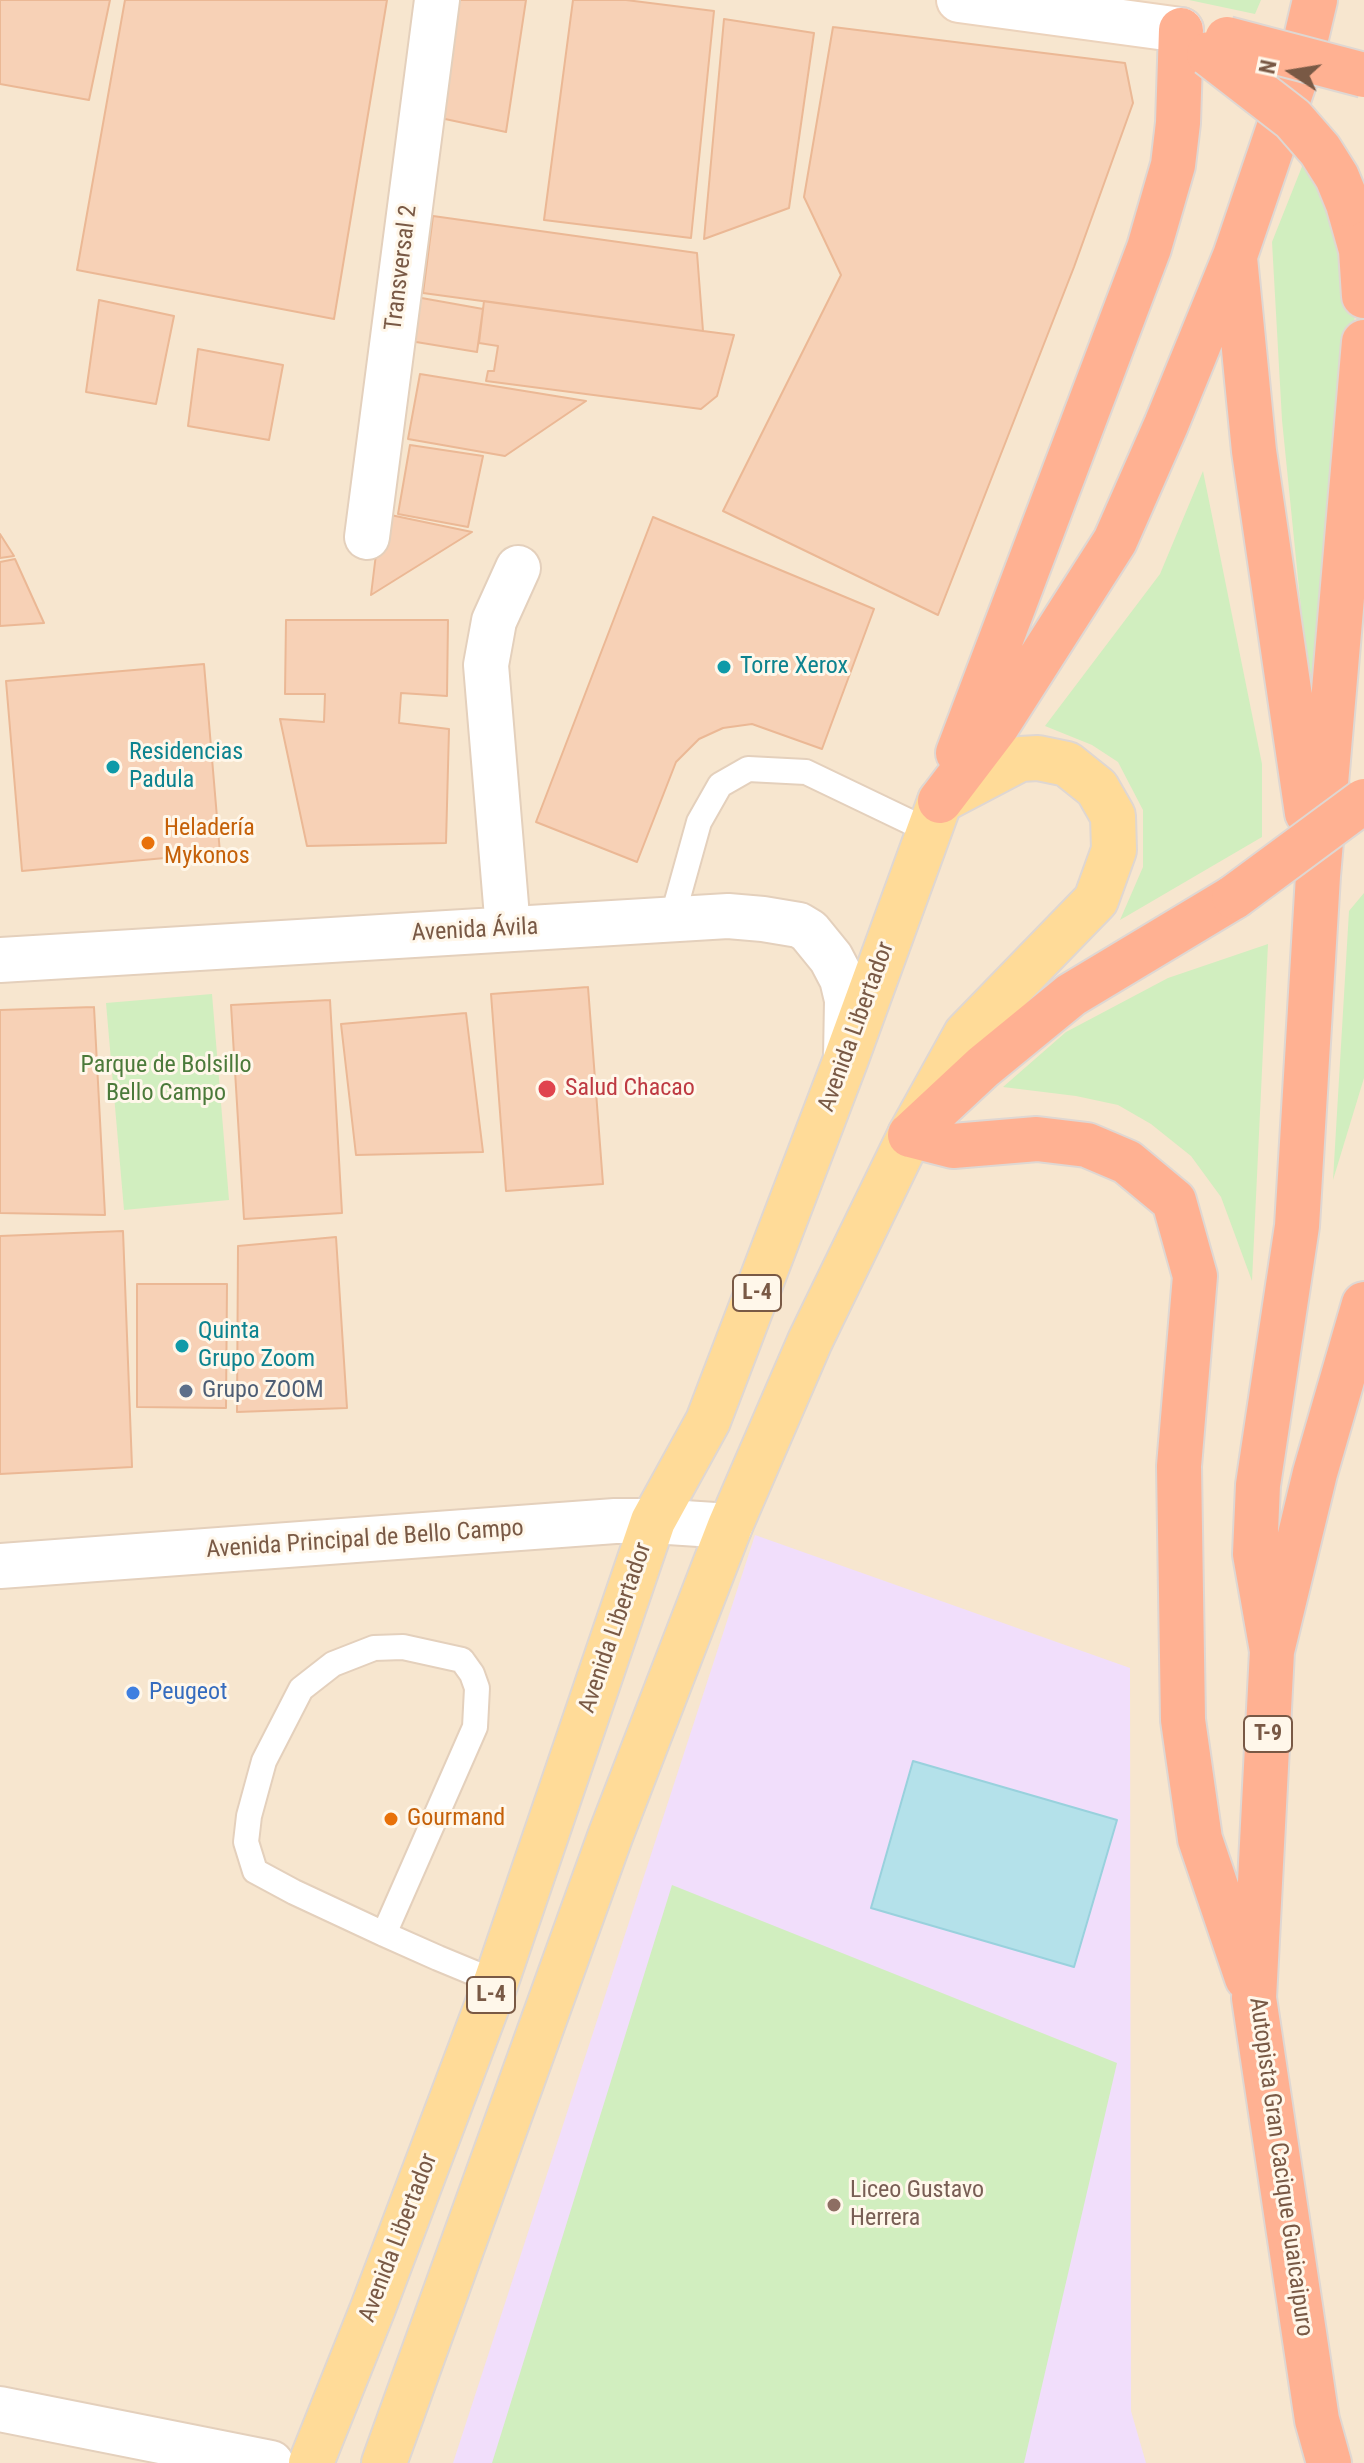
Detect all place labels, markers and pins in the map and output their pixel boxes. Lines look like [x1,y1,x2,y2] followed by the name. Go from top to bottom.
[740,653,848,681] place label: Torre Xerox
[715,658,733,676] marker: Torre Xerox
[129,739,243,795] place label: Residencias Padula
[104,758,122,776] marker: Residencias Padula
[164,815,255,871] place label: Heladería Mykonos
[139,834,157,852] marker: Heladería Mykonos
[565,1075,695,1103] place label: Salud Chacao
[536,1078,558,1100] marker: Salud Chacao
[198,1318,315,1374] place label: Quinta Grupo Zoom
[173,1337,191,1355] marker: Quinta Grupo Zoom
[202,1377,324,1405] place label: Grupo ZOOM
[177,1382,195,1400] marker: Grupo ZOOM
[149,1679,227,1707] place label: Peugeot
[124,1684,142,1702] marker: Peugeot
[407,1805,505,1833] place label: Gourmand
[382,1810,400,1828] marker: Gourmand
[850,2177,984,2233] place label: Liceo Gustavo Herrera
[825,2196,843,2214] marker: Liceo Gustavo Herrera

